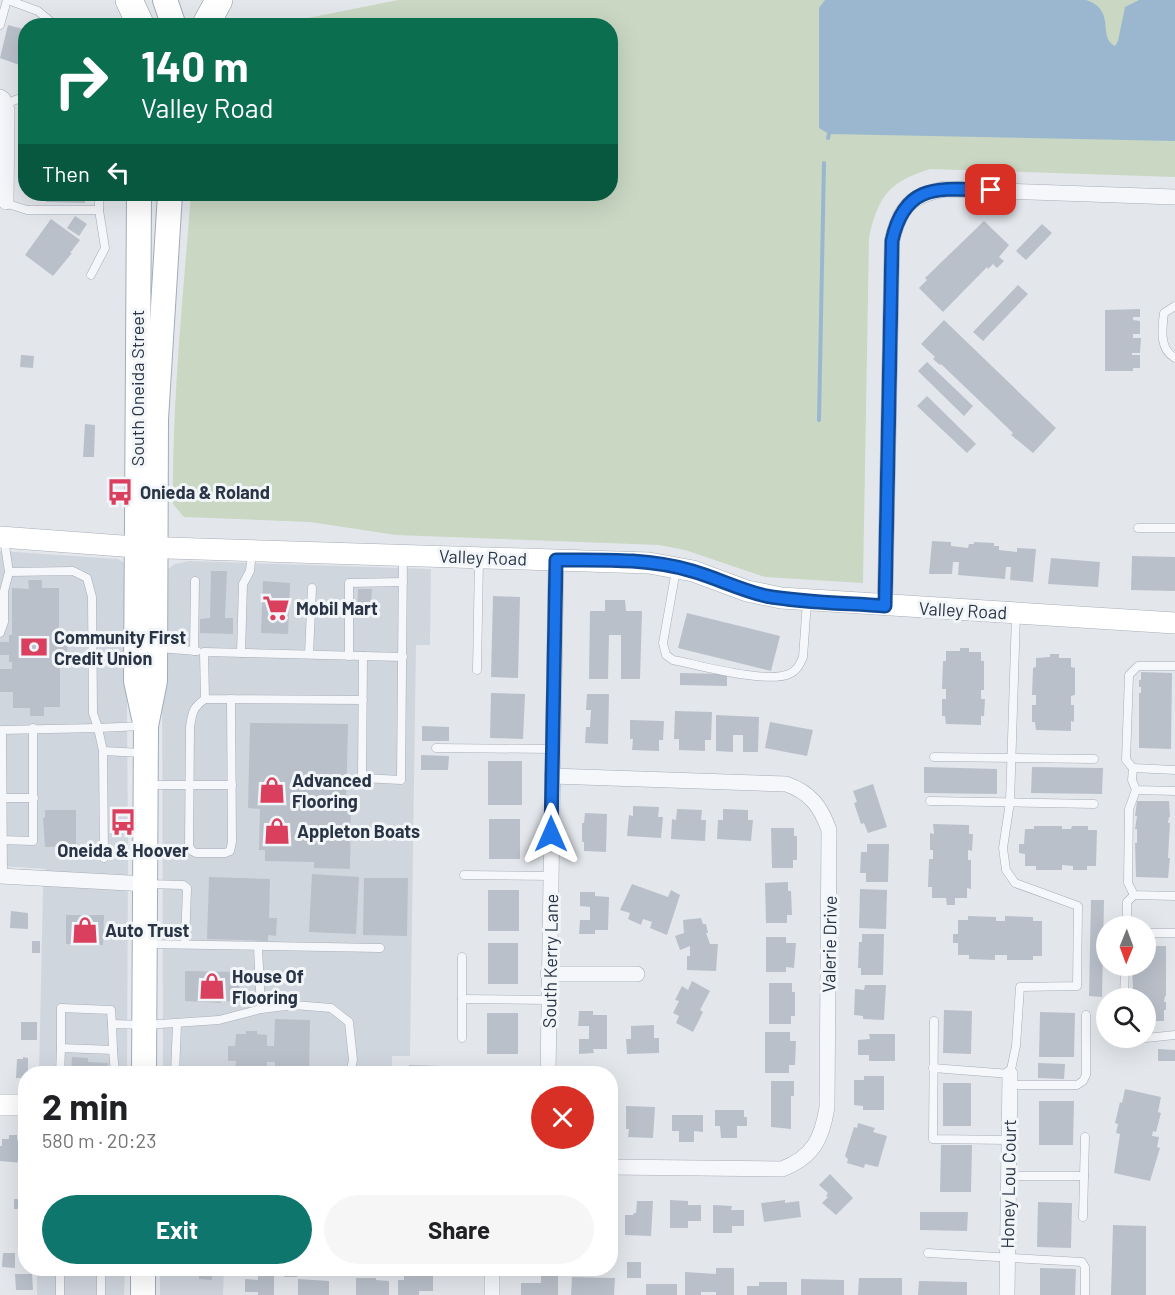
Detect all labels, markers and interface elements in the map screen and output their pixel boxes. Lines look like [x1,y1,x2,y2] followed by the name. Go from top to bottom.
[141,40,249,90] text: 140 m
[42,42,120,120] icon: right
[141,91,273,123] text: Valley Road
[102,156,135,189] icon: left
[42,160,90,186] text: Then
[965,164,1016,215] pin
[974,173,1007,206] icon: arrive
[126,310,148,466] street label: South Oneida Street
[105,477,135,507] bus stop icon: Onieda & Roland
[140,481,270,503] place label: Onieda & Roland
[439,544,527,570] street label: Valley Road
[261,593,291,623] supermarket icon: Mobil Mart
[296,597,378,619] place label: Mobil Mart
[918,597,1008,623] street label: Valley Road
[54,626,186,669] place label: Community First Credit Union
[19,632,49,662] bank icon: Community First Credit Union
[292,769,372,812] place label: Advanced Flooring
[257,775,287,805] shop icon: Advanced Flooring
[519,802,583,866] position arrow
[108,807,138,837] bus stop icon: Oneida & Hoover
[262,816,292,846] shop icon: Appleton Boats
[297,820,420,842] place label: Appleton Boats
[57,839,189,861] place label: Oneida & Hoover
[538,894,562,1028] street label: South Kerry Lane
[817,895,841,993] street label: Valerie Drive
[70,915,100,945] shop icon: Auto Trust
[1096,916,1156,976] north arrow
[1096,916,1156,1048] map controls
[105,919,189,941] place label: Auto Trust
[232,965,304,1008] place label: House Of Flooring
[197,971,227,1001] shop icon: House Of Flooring
[1096,988,1156,1048] button: search
[42,1084,128,1127] text: 2 min
[531,1086,594,1149] button: close
[996,1119,1020,1249] street label: Honey Lou Court
[42,1128,156,1152] text: 580 m · 20:23
[42,1195,312,1264] button: Exit
[324,1195,594,1264] button: Share

